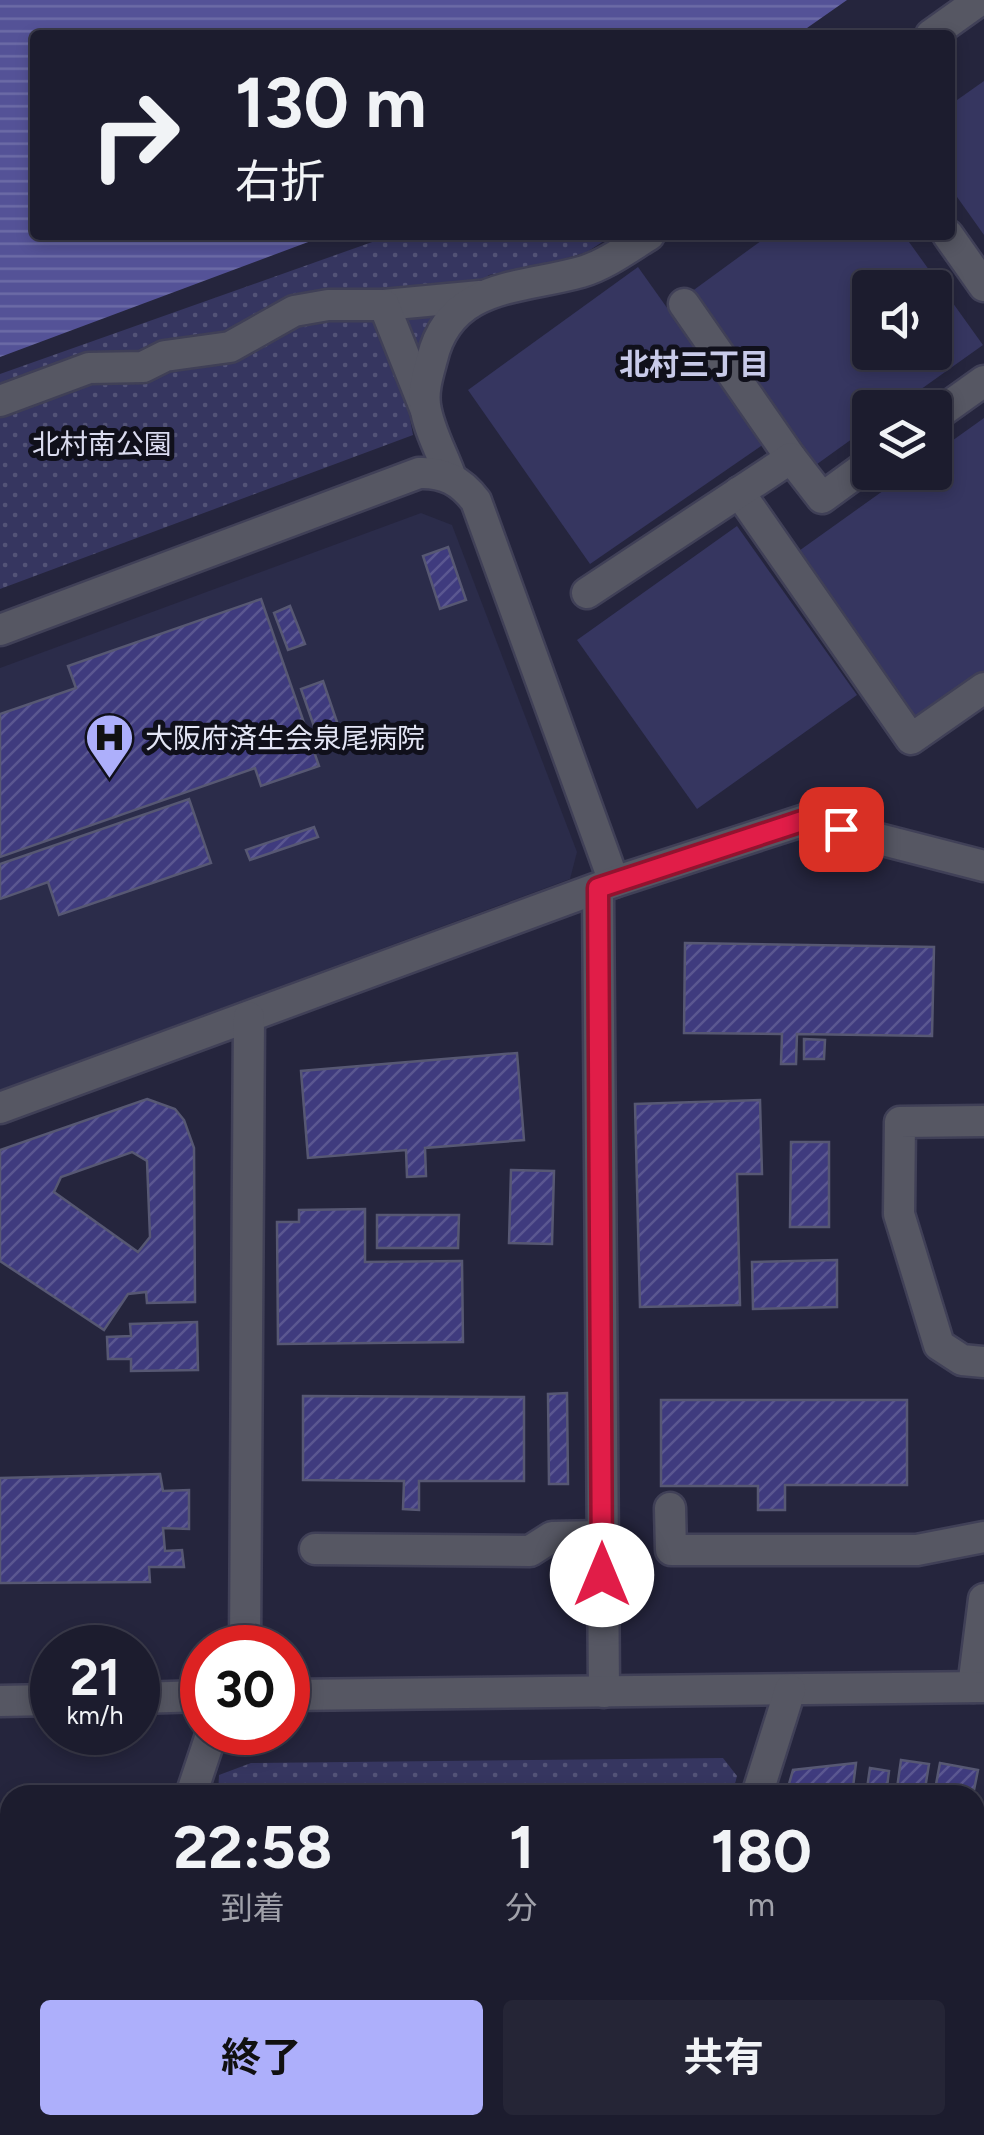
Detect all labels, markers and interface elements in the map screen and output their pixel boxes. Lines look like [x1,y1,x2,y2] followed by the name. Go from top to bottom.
[235,60,427,145] text: 130 m
[70,70,200,200] icon: right
[235,154,325,208] text: 右折
[852,270,952,490] map controls
[852,270,952,370] button: sound
[619,346,769,383] district label: 北村三丁目
[852,390,952,490] button: layers
[32,427,172,461] park label: 北村南公園
[84,712,136,780] hospital icon: 大阪府済生会泉尾病院
[145,721,425,755] place label: 大阪府済生会泉尾病院
[799,787,884,872] pin
[814,802,869,857] icon: arrive
[550,1523,654,1627] position arrow
[180,1625,310,1755] speed limit sign: 30
[70,1647,120,1708] text: 21
[66,1700,124,1730] text: km/h
[173,1811,332,1883] text: 22:58
[509,1811,534,1883] text: 1
[711,1815,812,1887] text: 180
[748,1886,775,1924] text: m
[221,1889,285,1927] text: 到着
[506,1889,538,1927] text: 分
[40,2000,483,2115] button: 終了
[503,2000,945,2115] button: 共有

